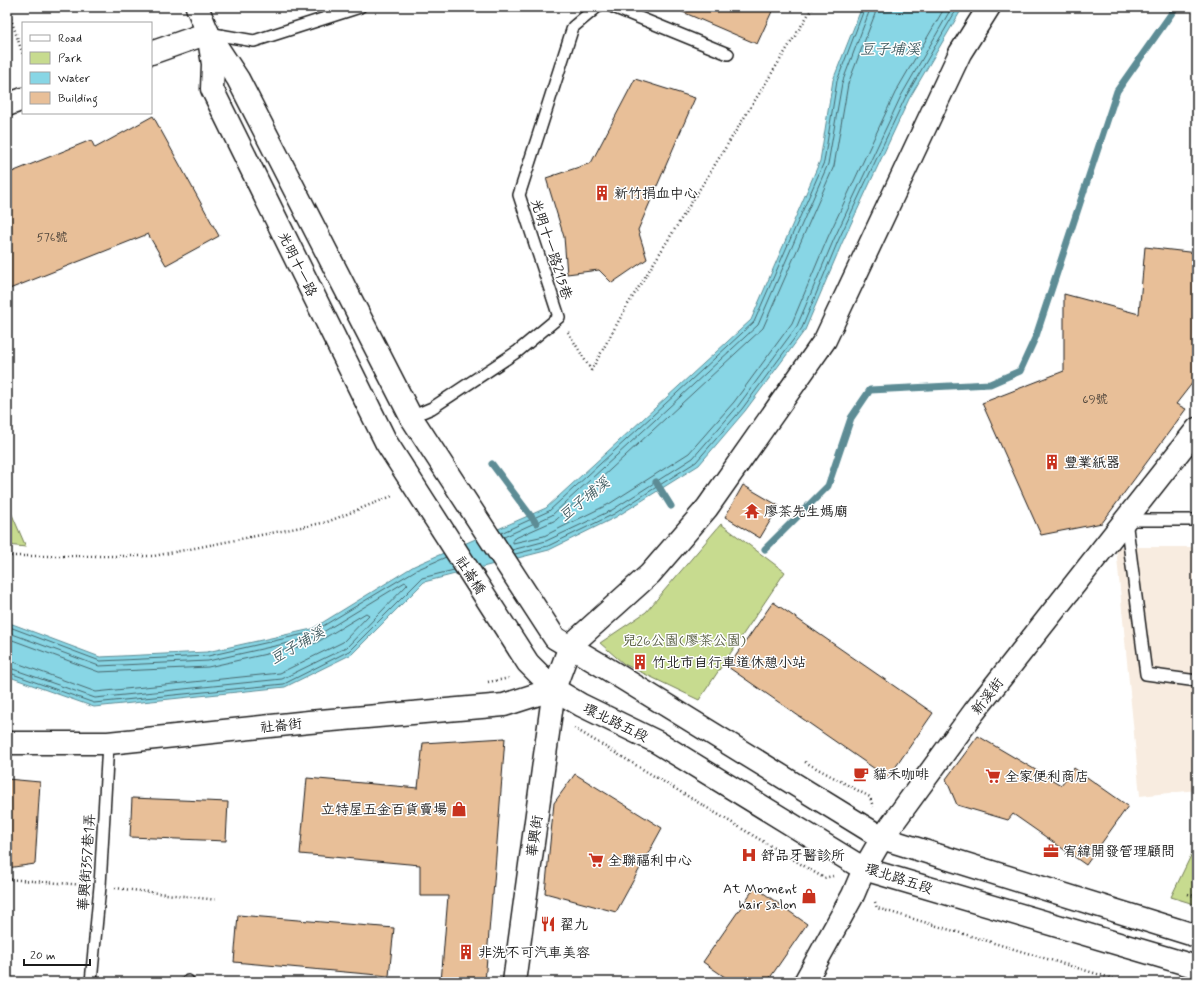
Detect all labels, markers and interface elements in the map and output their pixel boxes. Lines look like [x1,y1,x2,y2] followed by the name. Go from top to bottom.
[22,22,152,114] legend
[58,31,82,47] text: Road
[860,40,921,60] water label: 豆子埔溪
[58,51,82,67] text: Park
[58,71,90,87] text: Water
[58,91,98,108] text: Building
[593,184,611,202] building icon: 新竹捐血中心
[614,185,698,203] place label: 新竹捐血中心
[526,197,576,303] street label: 光明十一路215巷
[274,229,321,300] street label: 光明十一路
[37,230,67,246] house number: 576號
[1082,392,1108,408] house number: 69號
[1043,453,1061,471] building icon: 豐業紙器
[1064,454,1120,472] place label: 豐業紙器
[555,473,615,526] water label: 豆子埔溪
[743,502,761,520] temple icon: 廖茶先生媽廟
[764,503,848,521] place label: 廖茶先生媽廟
[451,553,489,598] street label: 社崙橋
[267,622,329,670] water label: 豆子埔溪
[622,632,746,650] park label: 兒26公園(廖茶公園)
[631,653,649,671] building icon: 竹北市自行車道休憩小站
[652,654,806,672] place label: 竹北市自行車道休憩小站
[968,675,1008,719] street label: 新溪街
[580,699,651,746] street label: 環北路五段
[259,715,303,737] street label: 社崙街
[852,765,870,783] cafe icon: 貓禾咖啡
[873,766,929,784] place label: 貓禾咖啡
[984,767,1002,785] supermarket icon: 全家便利商店
[1005,768,1089,786] place label: 全家便利商店
[450,800,468,818] shop icon: 立特屋五金百貨賣場
[321,801,447,819] place label: 立特屋五金百貨賣場
[75,813,99,912] street label: 華興街357巷1弄
[523,814,547,858] street label: 華興街
[1042,842,1060,860] office icon: 宥緯開發管理顧問
[1063,843,1175,861] place label: 宥緯開發管理顧問
[740,846,758,864] hospital icon: 舒品牙醫診所
[761,847,845,865] place label: 舒品牙醫診所
[587,851,605,869] supermarket icon: 全聯福利中心
[608,852,692,870] place label: 全聯福利中心
[863,860,935,898] street label: 環北路五段
[723,880,797,914] place label: At Moment hair salon
[800,887,818,905] shop icon: At Moment hair salon
[539,915,557,933] restaurant icon: 翟九
[560,916,588,934] place label: 翟九
[24,941,90,967] scale bar
[457,943,475,961] building icon: 非洗不可汽車美容
[478,944,590,962] place label: 非洗不可汽車美容
[30,948,56,964] text: 20 m

